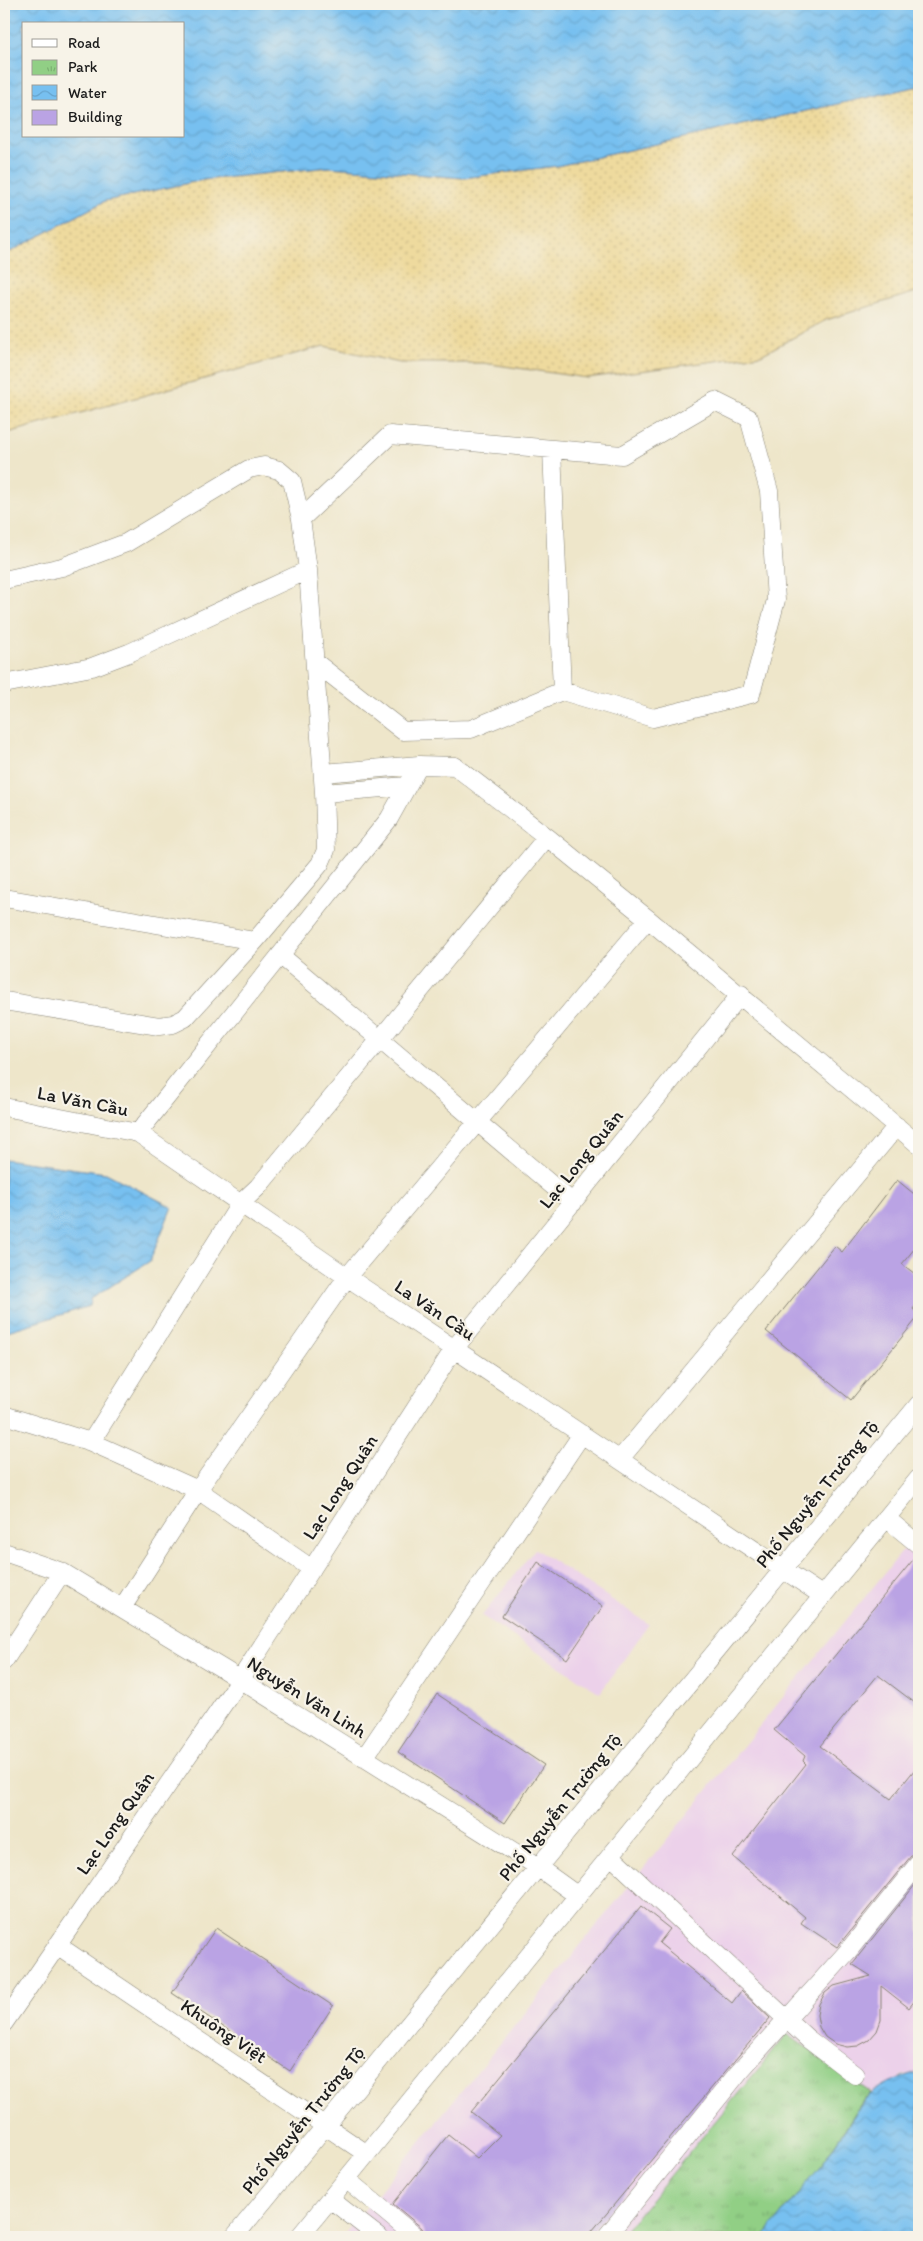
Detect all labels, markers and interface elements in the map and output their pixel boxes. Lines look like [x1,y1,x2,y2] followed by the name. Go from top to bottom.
[22,22,185,138] legend
[68,34,101,52] text: Road
[68,58,98,76] text: Park
[68,84,107,102] text: Water
[68,108,122,126] text: Building
[35,1081,131,1121] street label: La Văn Cầu
[534,1105,628,1213] street label: Lạc Long Quân
[390,1275,480,1346] street label: La Văn Cầu
[750,1416,884,1572] street label: Phố Nguyễn Trường Tộ
[297,1430,383,1544] street label: Lạc Long Quân
[243,1651,372,1743] street label: Nguyễn Văn Linh
[493,1729,627,1885] street label: Phố Nguyễn Trường Tộ
[71,1767,159,1879] street label: Lạc Long Quân
[177,1994,271,2068] street label: Khuông Việt
[236,2042,370,2198] street label: Phố Nguyễn Trường Tộ

